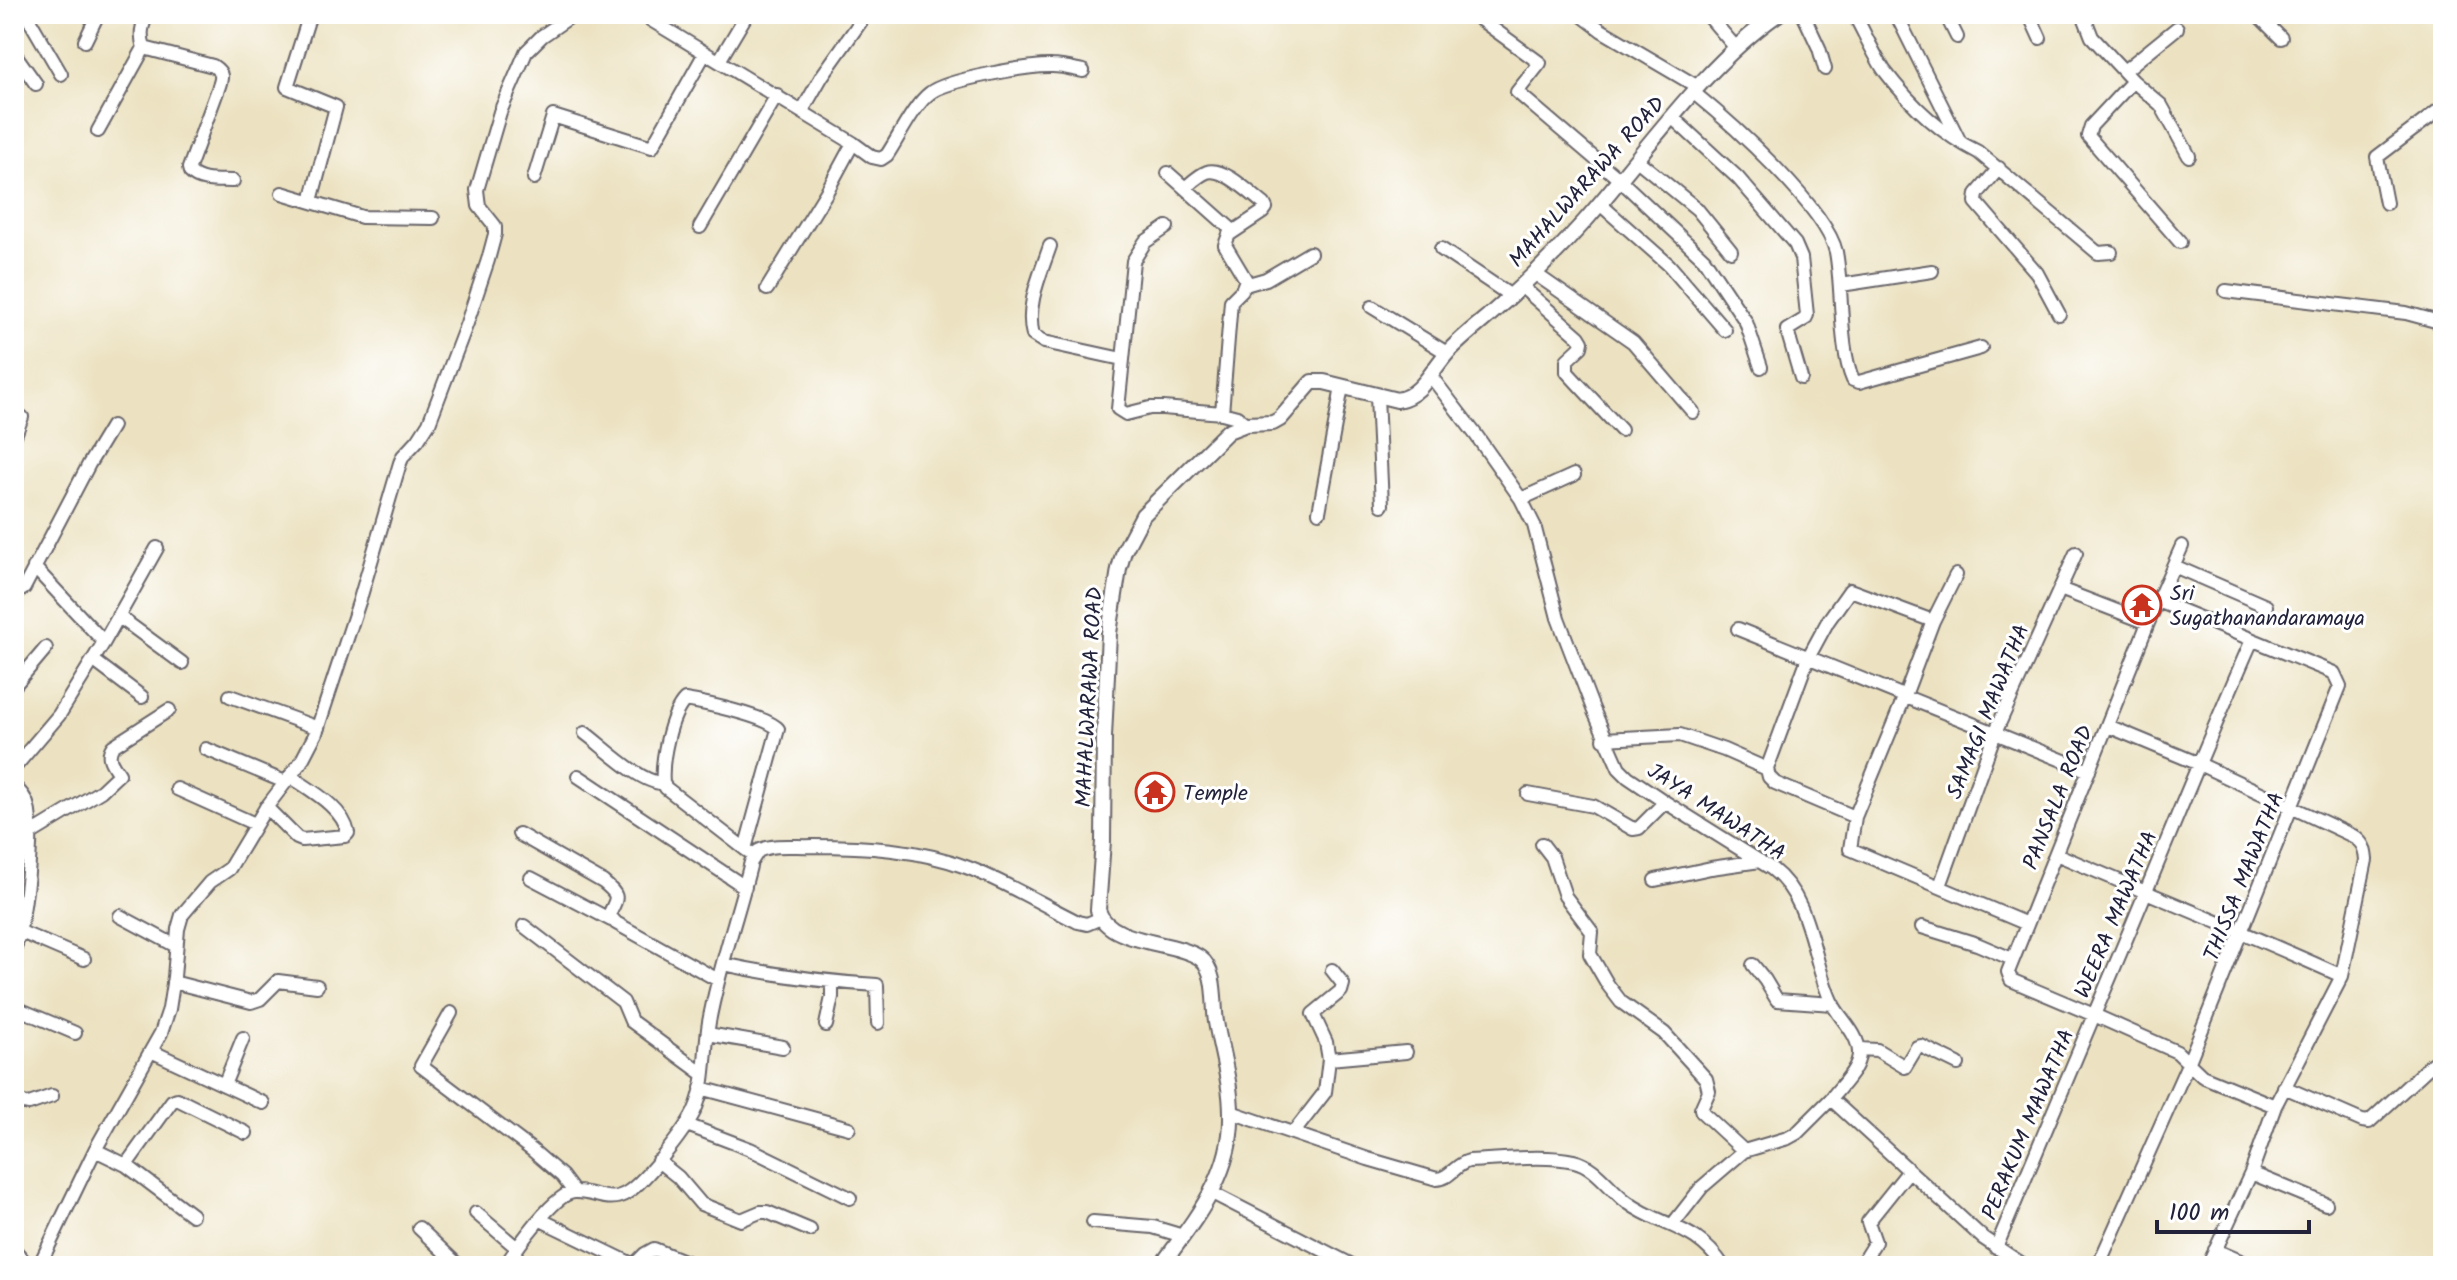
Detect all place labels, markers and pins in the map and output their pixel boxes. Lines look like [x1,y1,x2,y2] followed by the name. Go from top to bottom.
[2170,577,2365,637] place label: Sri Sugathanandaramaya
[2121,584,2163,626] temple icon: Sri Sugathanandaramaya
[1134,771,1176,813] temple icon: Temple
[1183,777,1248,812] place label: Temple

